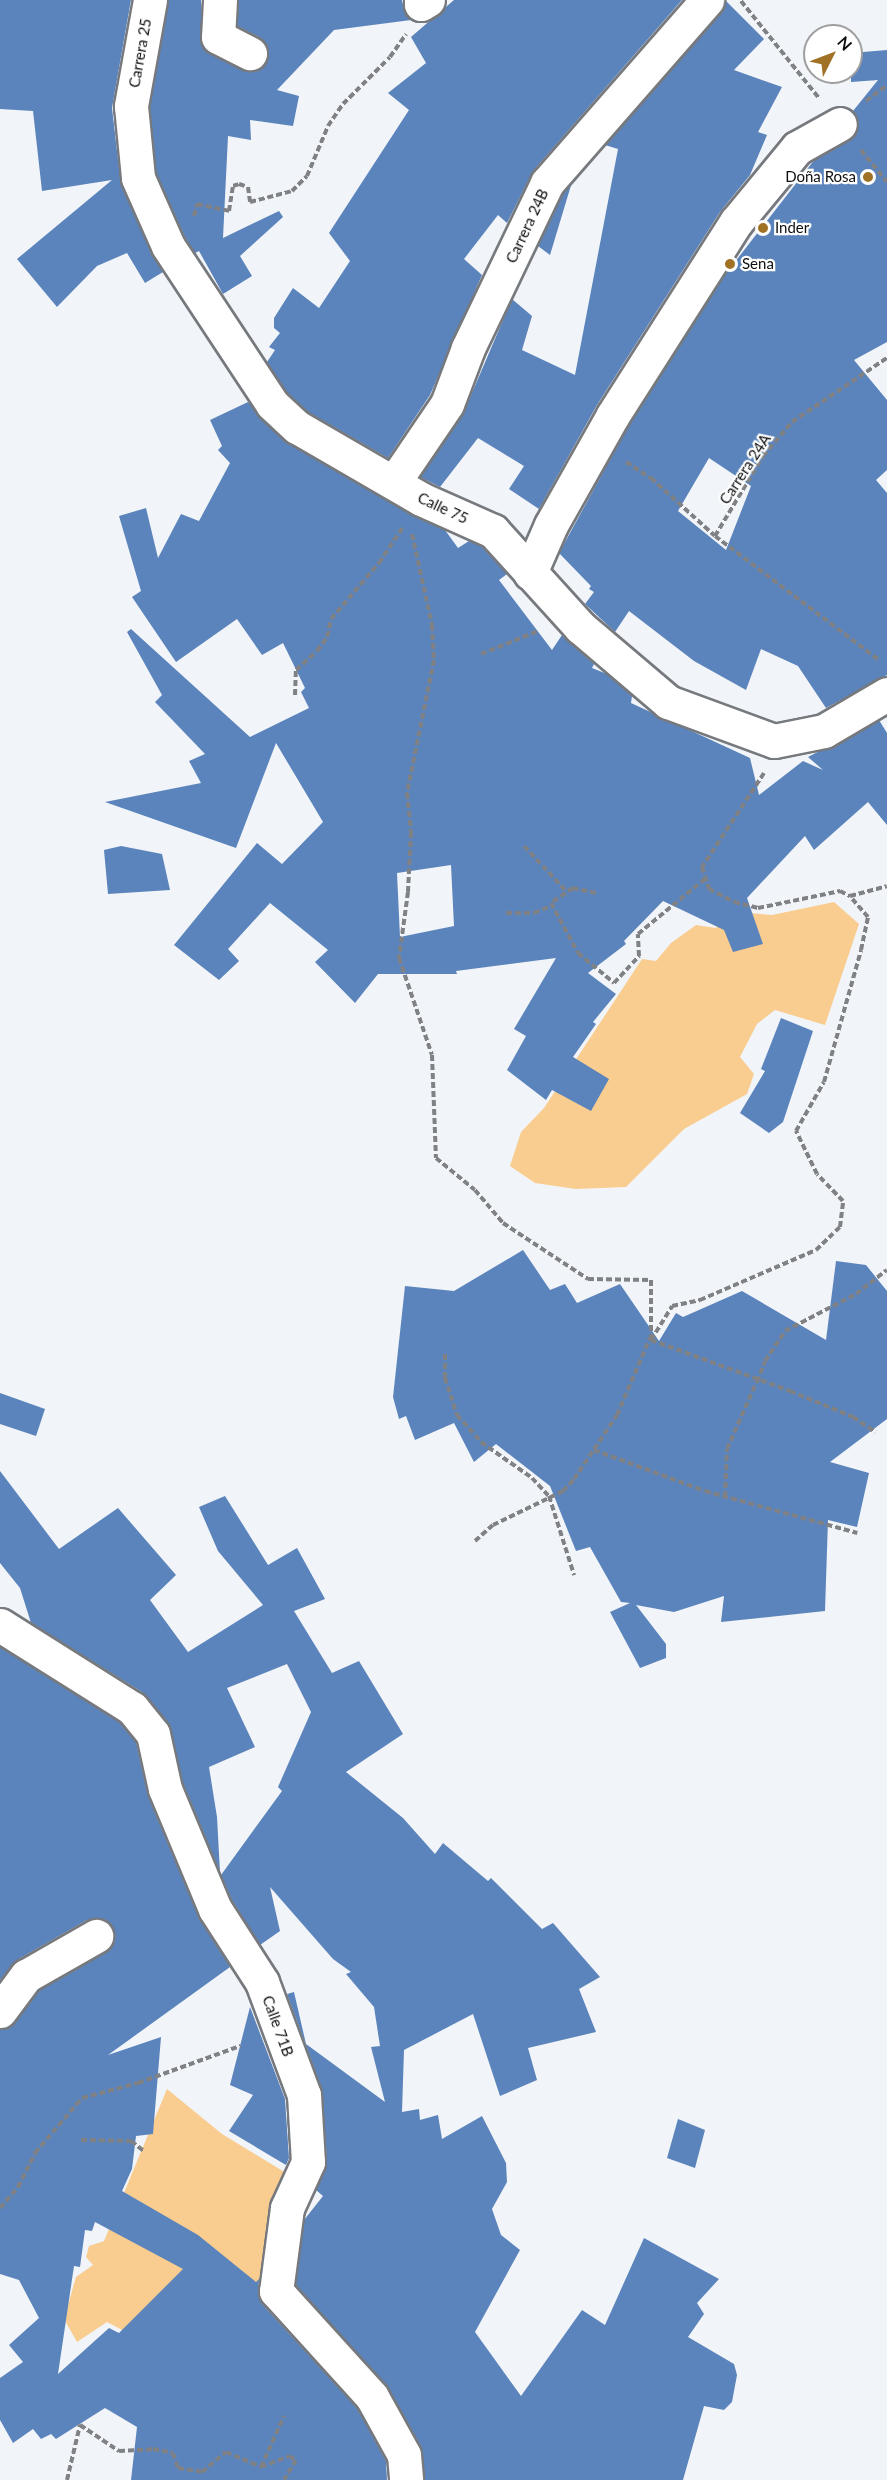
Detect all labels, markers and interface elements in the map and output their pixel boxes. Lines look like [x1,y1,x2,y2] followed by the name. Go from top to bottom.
[125,17,155,89] street label: Carrera 25
[803,24,863,84] north arrow
[834,32,856,54] text: N
[785,168,856,186] place label: Doña Rosa
[861,170,875,184] marker: Doña Rosa
[502,186,552,266] street label: Carrera 24B
[775,219,809,237] place label: Inder
[756,221,770,235] marker: Inder
[742,255,774,273] place label: Sena
[723,257,737,271] marker: Sena
[716,430,774,508] street label: Carrera 24A
[415,488,471,528] street label: Calle 75
[259,1993,297,2059] street label: Calle 71B

